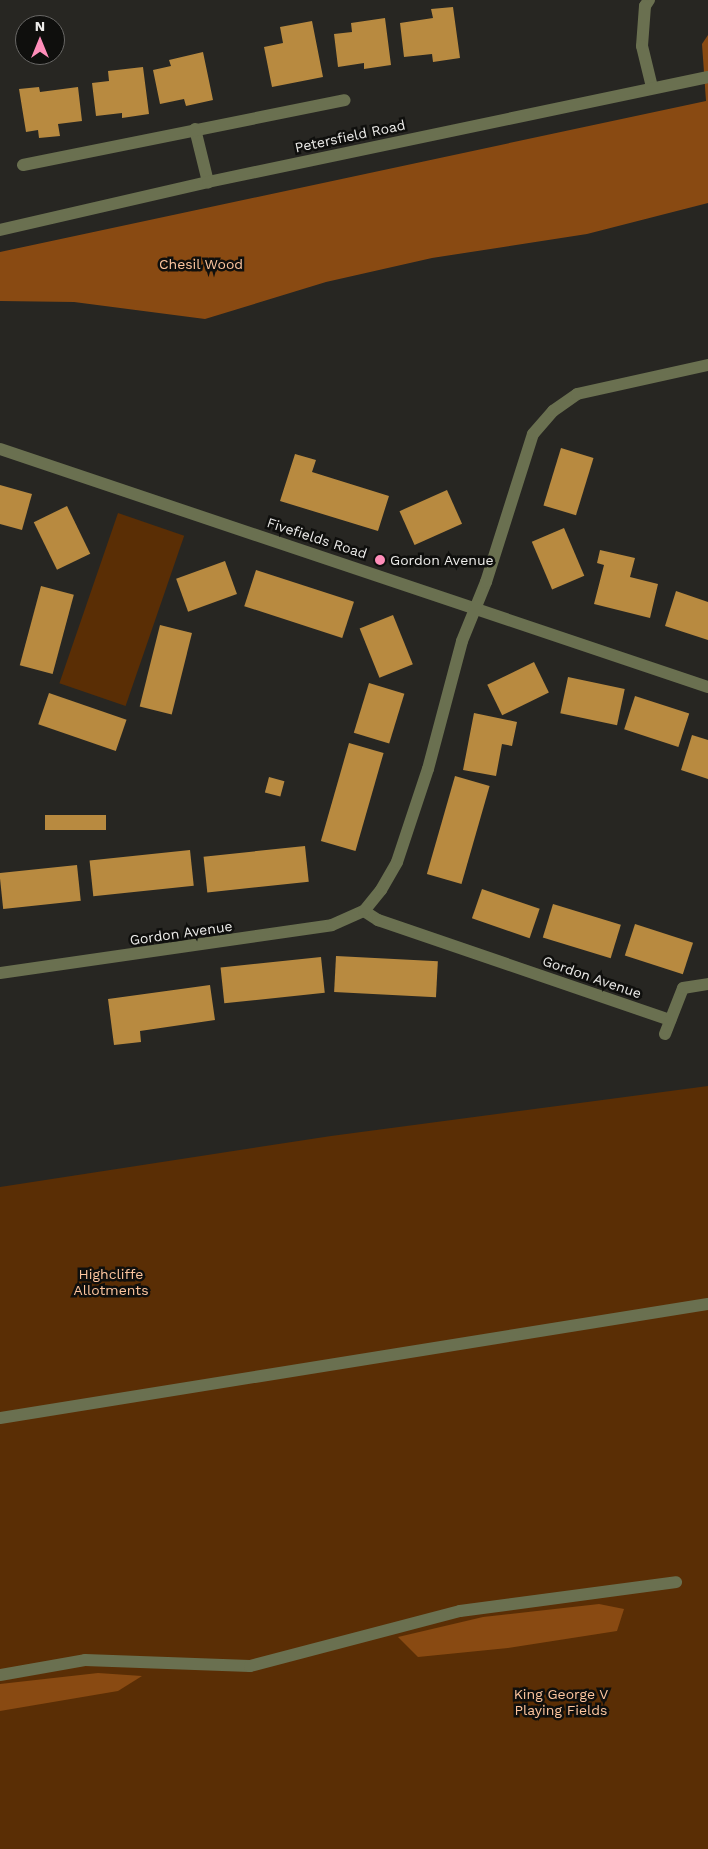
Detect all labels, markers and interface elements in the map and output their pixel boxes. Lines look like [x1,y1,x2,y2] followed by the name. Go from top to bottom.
[15,15,65,65] north arrow
[35,18,45,34] text: N
[293,116,407,156] street label: Petersfield Road
[158,256,244,272] park label: Chesil Wood
[265,514,369,562] street label: Fivefields Road
[390,552,494,568] place label: Gordon Avenue
[374,554,386,566] marker: Gordon Avenue
[128,917,234,949] street label: Gordon Avenue
[540,952,644,1002] street label: Gordon Avenue
[73,1266,149,1298] park label: Highcliffe Allotments
[513,1686,609,1718] park label: King George V Playing Fields

